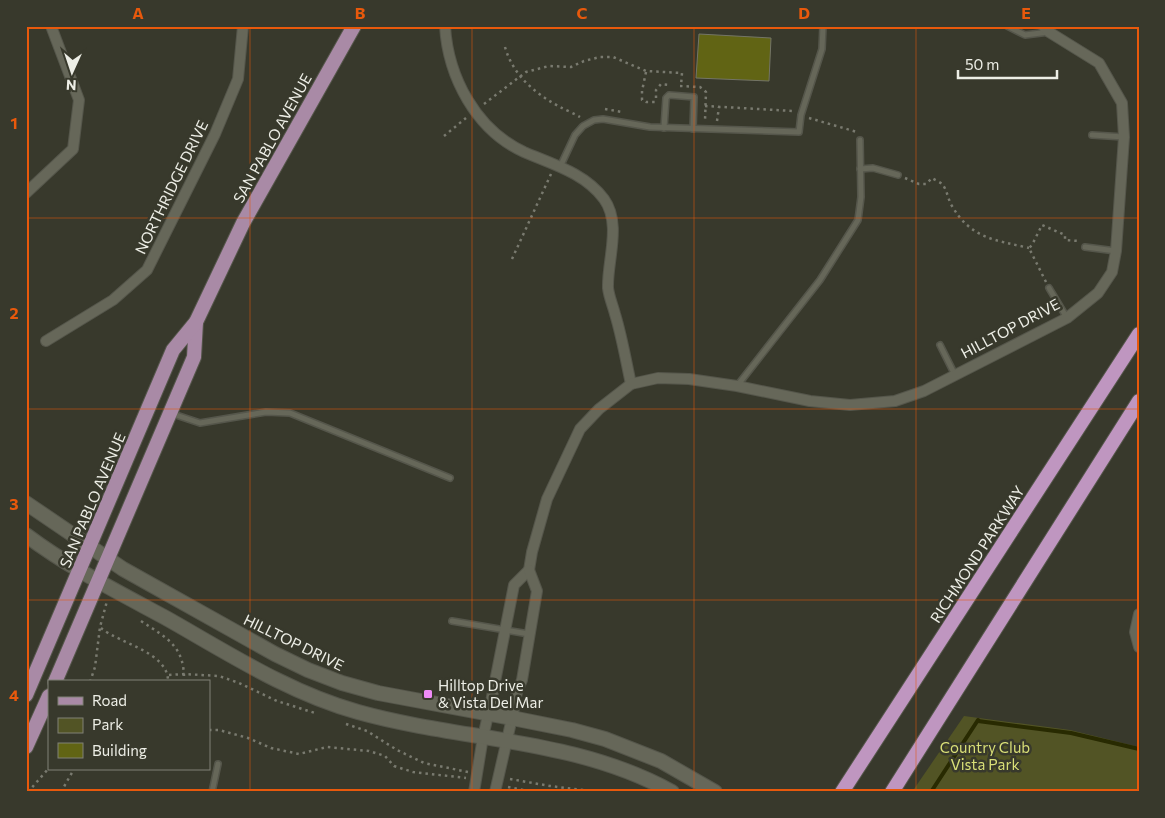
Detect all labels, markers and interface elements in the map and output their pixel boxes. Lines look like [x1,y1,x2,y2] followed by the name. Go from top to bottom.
[132,3,144,22] text: A
[355,3,366,22] text: B
[577,3,588,22] text: C
[798,3,810,22] text: D
[1021,3,1031,22] text: E
[48,48,98,98] north arrow
[958,48,1056,80] scale bar
[965,55,999,73] text: 50 m
[229,70,315,206] street label: SAN PABLO AVENUE
[66,77,77,94] text: N
[10,113,18,132] text: 1
[131,117,211,257] street label: NORTHRIDGE DRIVE
[958,294,1063,362] street label: HILLTOP DRIVE
[9,303,19,322] text: 2
[55,430,129,570] street label: SAN PABLO AVENUE
[926,482,1028,626] street label: RICHMOND PARKWAY
[9,494,19,513] text: 3
[241,610,347,674] street label: HILLTOP DRIVE
[438,676,543,711] place label: Hilltop Drive & Vista Del Mar
[48,680,210,770] legend
[9,685,19,704] text: 4
[422,688,434,700] marker: Hilltop Drive & Vista Del Mar
[92,691,127,709] text: Road
[92,715,123,733] text: Park
[940,738,1030,773] park label: Country Club Vista Park
[92,741,147,759] text: Building

